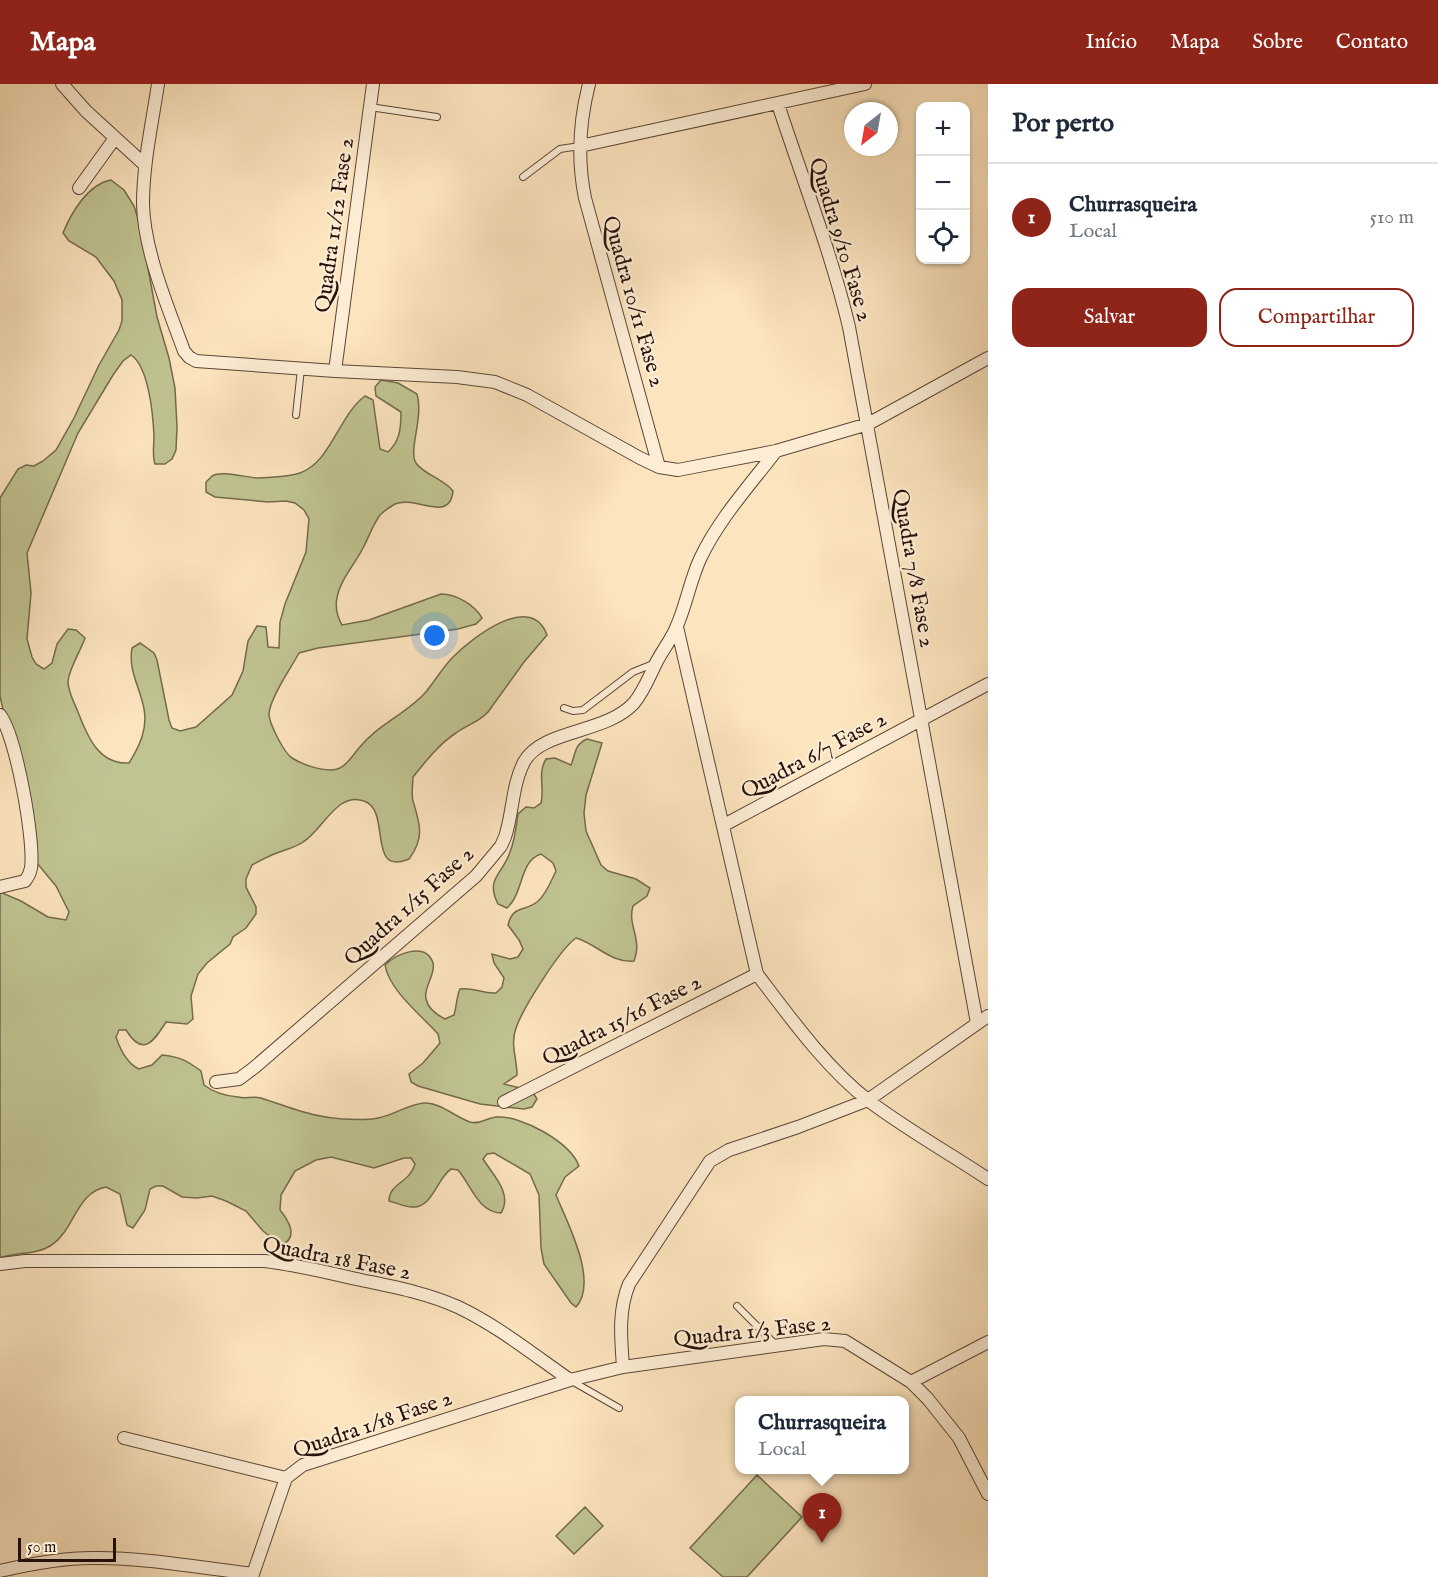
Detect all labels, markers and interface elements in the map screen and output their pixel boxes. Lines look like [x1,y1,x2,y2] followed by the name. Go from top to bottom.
[30,25,96,60] text: Mapa
[1085,29,1137,56] text: Início
[1170,29,1219,56] text: Mapa
[1252,29,1303,56] text: Sobre
[1336,29,1408,56] text: Contato
[844,102,898,156] north arrow
[916,102,970,264] map controls
[916,102,970,156] button: +
[1012,107,1114,140] text: Por perto
[309,136,361,315] street label: Quadra 11/12 Fase 2
[802,154,878,325] street label: Quadra 9/10 Fase 2
[916,156,970,210] button: −
[1069,191,1197,219] text: Churrasqueira
[1028,205,1035,230] text: 1
[1370,205,1414,230] text: 510 m
[916,210,970,264] button: locate
[595,213,671,390] street label: Quadra 10/11 Fase 2
[1069,219,1117,244] text: Local
[1012,288,1207,347] button: Salvar
[1219,288,1414,347] button: Compartilhar
[885,487,941,650] street label: Quadra 7/8 Fase 2
[420,621,449,650] your location
[736,706,892,806] street label: Quadra 6/7 Fase 2
[338,841,480,972] street label: Quadra 1/15 Fase 2
[538,969,706,1073] street label: Quadra 15/16 Fase 2
[260,1231,413,1287] street label: Quadra 18 Fase 2
[672,1310,832,1354] street label: Quadra 1/3 Fase 2
[289,1385,456,1465] street label: Quadra 1/18 Fase 2
[735,1396,909,1474] popup
[758,1409,886,1437] text: Churrasqueira
[758,1437,806,1462] text: Local
[802,1494,842,1543] pin: 1
[18,1535,116,1562] scale bar
[27,1538,56,1558] text: 50 m

